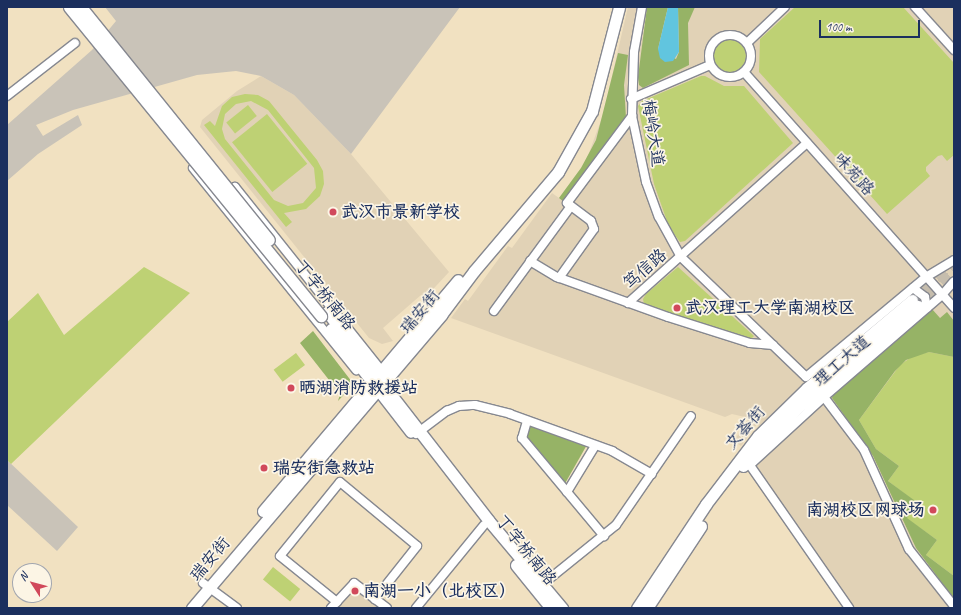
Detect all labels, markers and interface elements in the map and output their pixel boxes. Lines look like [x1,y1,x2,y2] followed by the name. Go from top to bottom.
[821,12,922,38] scale bar
[826,19,852,35] text: 100 m
[638,98,668,168] street label: 梅岭大道
[829,148,879,200] street label: 味苑路
[341,202,460,222] place label: 武汉市景新学校
[328,207,338,217] marker: 武汉市景新学校
[619,245,671,293] street label: 笃信路
[290,256,360,334] street label: 丁字桥南路
[396,286,444,338] street label: 瑞安街
[685,298,855,318] place label: 武汉理工大学南湖校区
[672,303,682,313] marker: 武汉理工大学南湖校区
[810,331,874,391] street label: 理工大道
[299,378,418,398] place label: 晒湖消防救援站
[286,383,296,393] marker: 晒湖消防救援站
[721,402,769,454] street label: 文荟街
[273,458,375,478] place label: 瑞安街急救站
[258,462,270,474] marker: 瑞安街急救站
[806,500,925,520] place label: 南湖校区网球场
[928,505,938,515] marker: 南湖校区网球场
[491,511,561,589] street label: 丁字桥南路
[186,533,234,585] street label: 瑞安街
[12,563,52,603] north arrow
[15,570,31,583] text: N
[363,581,516,601] place label: 南湖一小（北校区）
[350,586,360,596] marker: 南湖一小（北校区）

